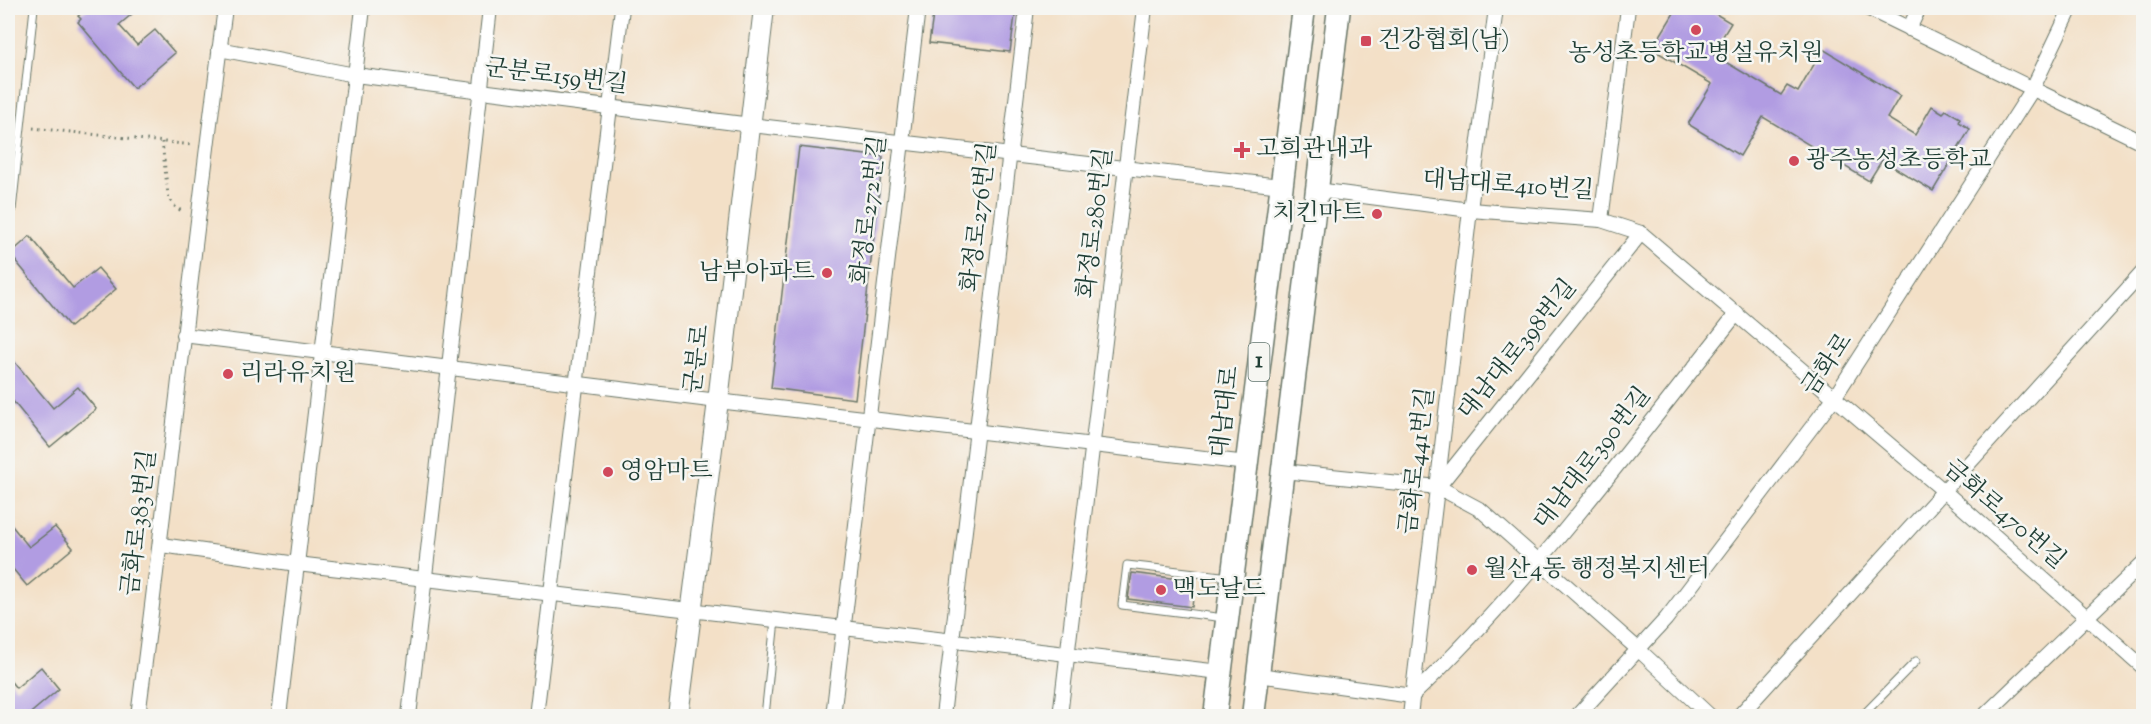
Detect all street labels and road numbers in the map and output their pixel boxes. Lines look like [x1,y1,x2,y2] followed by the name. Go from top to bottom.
[482,51,630,103] street label: 군분로159번길
[844,133,896,287] street label: 화정로272번길
[954,140,1006,294] street label: 화정로276번길
[1070,146,1122,300] street label: 화정로280번길
[1421,163,1595,209] street label: 대남대로410번길
[1451,272,1585,428] street label: 대남대로398번길
[677,322,719,396] street label: 군분로
[1794,327,1862,403] street label: 금화로
[1248,343,1270,381] road number: 1
[1203,364,1249,460] street label: 대남대로
[1526,380,1660,538] street label: 대남대로390번길
[1392,385,1444,537] street label: 금화로441번길
[114,448,166,598] street label: 금화로383번길
[1935,452,2073,578] street label: 금화로470번길

